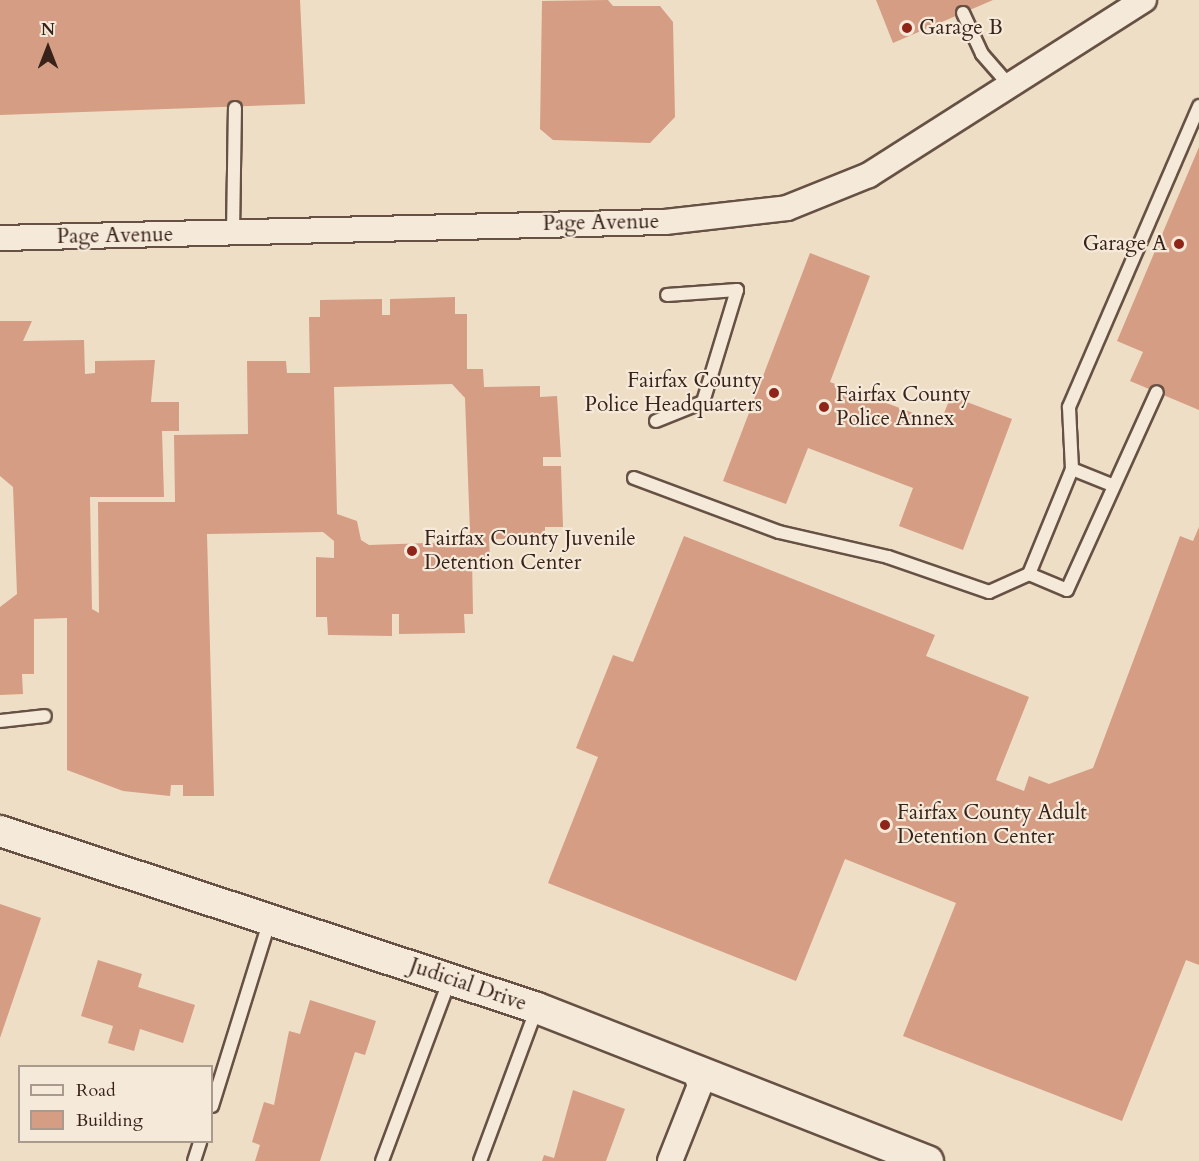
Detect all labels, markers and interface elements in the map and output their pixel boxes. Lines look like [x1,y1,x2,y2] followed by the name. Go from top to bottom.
[919,15,1003,41] place label: Garage B
[18,18,78,78] north arrow
[41,19,55,41] text: N
[900,21,914,35] marker: Garage B
[543,209,659,237] street label: Page Avenue
[57,222,173,250] street label: Page Avenue
[1083,231,1167,257] place label: Garage A
[1172,237,1186,251] marker: Garage A
[585,368,762,418] place label: Fairfax County Police Headquarters
[836,382,971,432] place label: Fairfax County Police Annex
[767,386,781,400] marker: Fairfax County Police Headquarters
[817,400,831,414] marker: Fairfax County Police Annex
[424,526,636,576] place label: Fairfax County Juvenile Detention Center
[405,544,419,558] marker: Fairfax County Juvenile Detention Center
[897,800,1087,850] place label: Fairfax County Adult Detention Center
[878,818,892,832] marker: Fairfax County Adult Detention Center
[406,953,530,1017] street label: Judicial Drive
[18,1065,213,1143] legend
[76,1078,116,1103] text: Road
[76,1108,143,1133] text: Building

